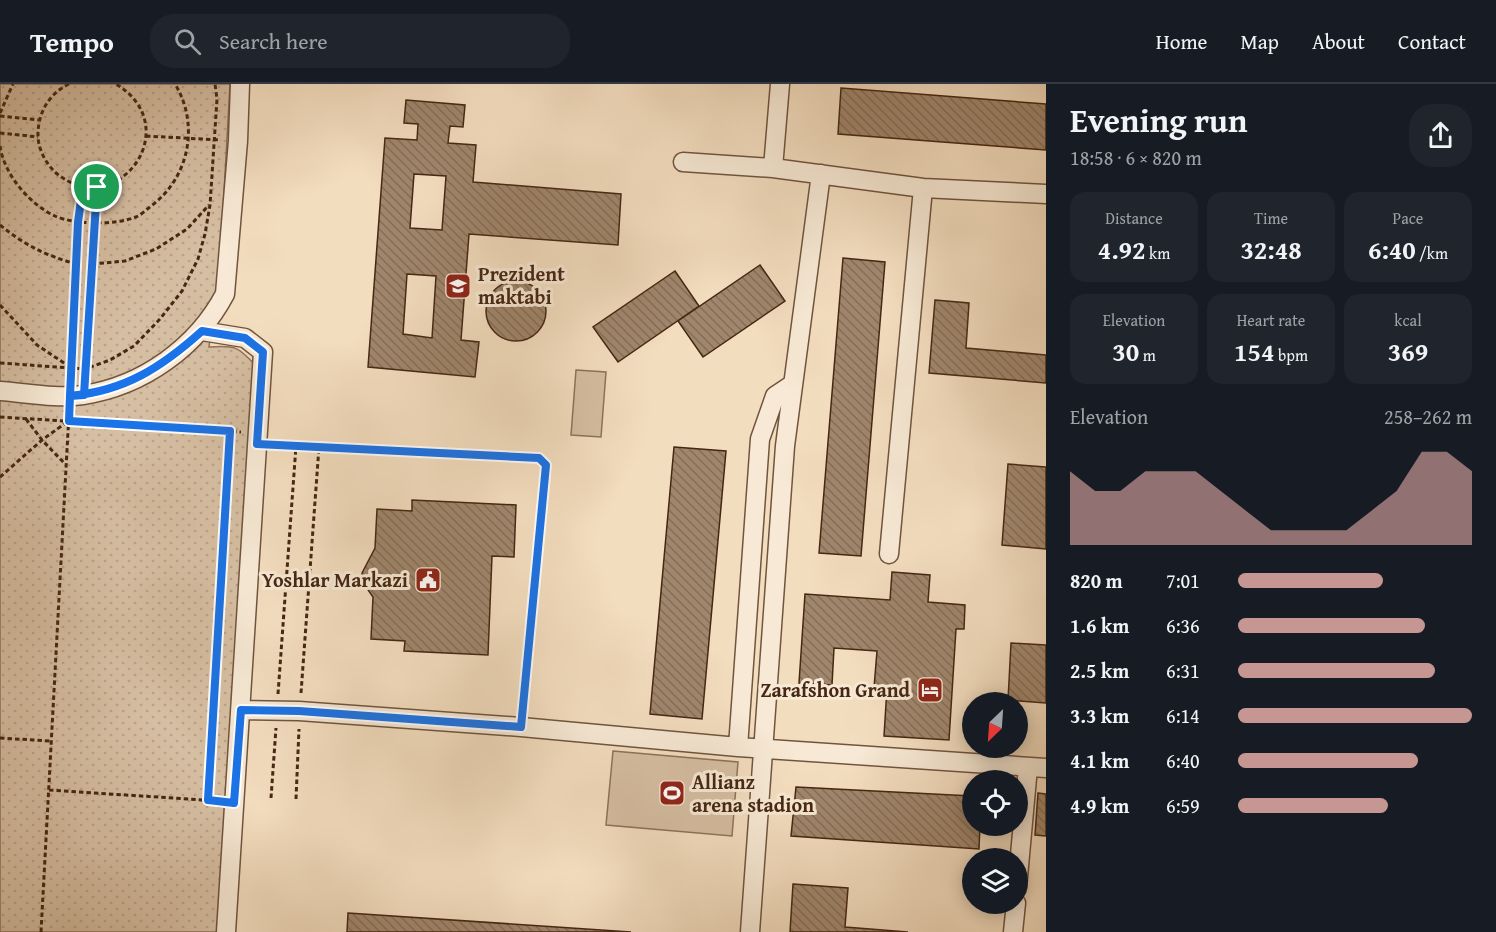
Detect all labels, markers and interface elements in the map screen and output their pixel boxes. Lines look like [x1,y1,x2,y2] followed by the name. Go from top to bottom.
[150,14,570,68] search box
[30,21,114,62] text: Tempo
[171,25,204,58] icon: search
[219,25,328,57] text: Search here
[1156,26,1207,57] text: Home
[1240,26,1279,57] text: Map
[1312,26,1365,57] text: About
[1398,26,1466,57] text: Contact
[1070,96,1247,144] text: Evening run
[1409,104,1472,167] button: share
[1070,143,1202,172] text: 18:58 · 6 × 820 m
[71,161,122,212] pin
[80,170,113,203] icon: arrive
[1105,206,1163,230] text: Distance
[1254,206,1288,230] text: Time
[1393,206,1423,230] text: Pace
[1098,230,1146,269] text: 4.92
[1240,230,1302,269] text: 32:48
[1368,230,1416,269] text: 6:40
[1146,241,1170,265] text: km
[1416,241,1448,265] text: /km
[478,259,565,311] place label: Prezident maktabi
[443,271,473,301] school or university icon: Prezident maktabi
[1103,308,1165,332] text: Elevation
[1237,308,1305,332] text: Heart rate
[1394,308,1422,332] text: kcal
[1112,332,1139,371] text: 30
[1234,332,1274,371] text: 154
[1388,332,1428,371] text: 369
[1139,343,1156,367] text: m
[1274,343,1308,367] text: bpm
[1070,402,1148,431] text: Elevation
[1384,402,1472,431] text: 258–262 m
[262,565,408,594] place label: Yoshlar Markazi
[413,565,443,595] public building icon: Yoshlar Markazi
[1070,566,1123,595] text: 820 m
[1166,566,1200,595] text: 7:01
[1070,611,1129,640] text: 1.6 km
[1166,611,1200,640] text: 6:36
[1070,656,1129,685] text: 2.5 km
[1166,656,1200,685] text: 6:31
[761,675,911,704] place label: Zarafshon Grand
[915,675,945,705] hotel icon: Zarafshon Grand
[962,692,1028,758] north arrow
[962,692,1028,914] map controls
[1070,701,1129,730] text: 3.3 km
[1166,701,1200,730] text: 6:14
[1070,746,1129,775] text: 4.1 km
[1166,746,1200,775] text: 6:40
[692,767,814,819] place label: Allianz arena stadion
[962,770,1028,836] button: locate
[657,778,687,808] sports icon: Allianz arena stadion
[1070,791,1129,820] text: 4.9 km
[1166,791,1200,820] text: 6:59
[962,848,1028,914] button: layers

